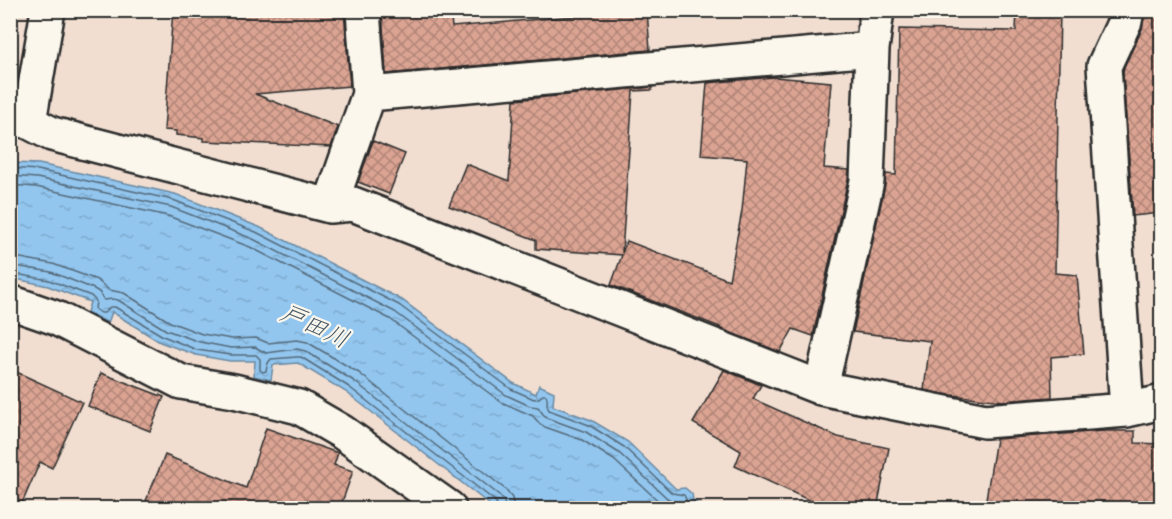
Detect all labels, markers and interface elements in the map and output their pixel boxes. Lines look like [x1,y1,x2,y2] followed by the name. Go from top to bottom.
[276,297,354,354] water label: 戸田川

